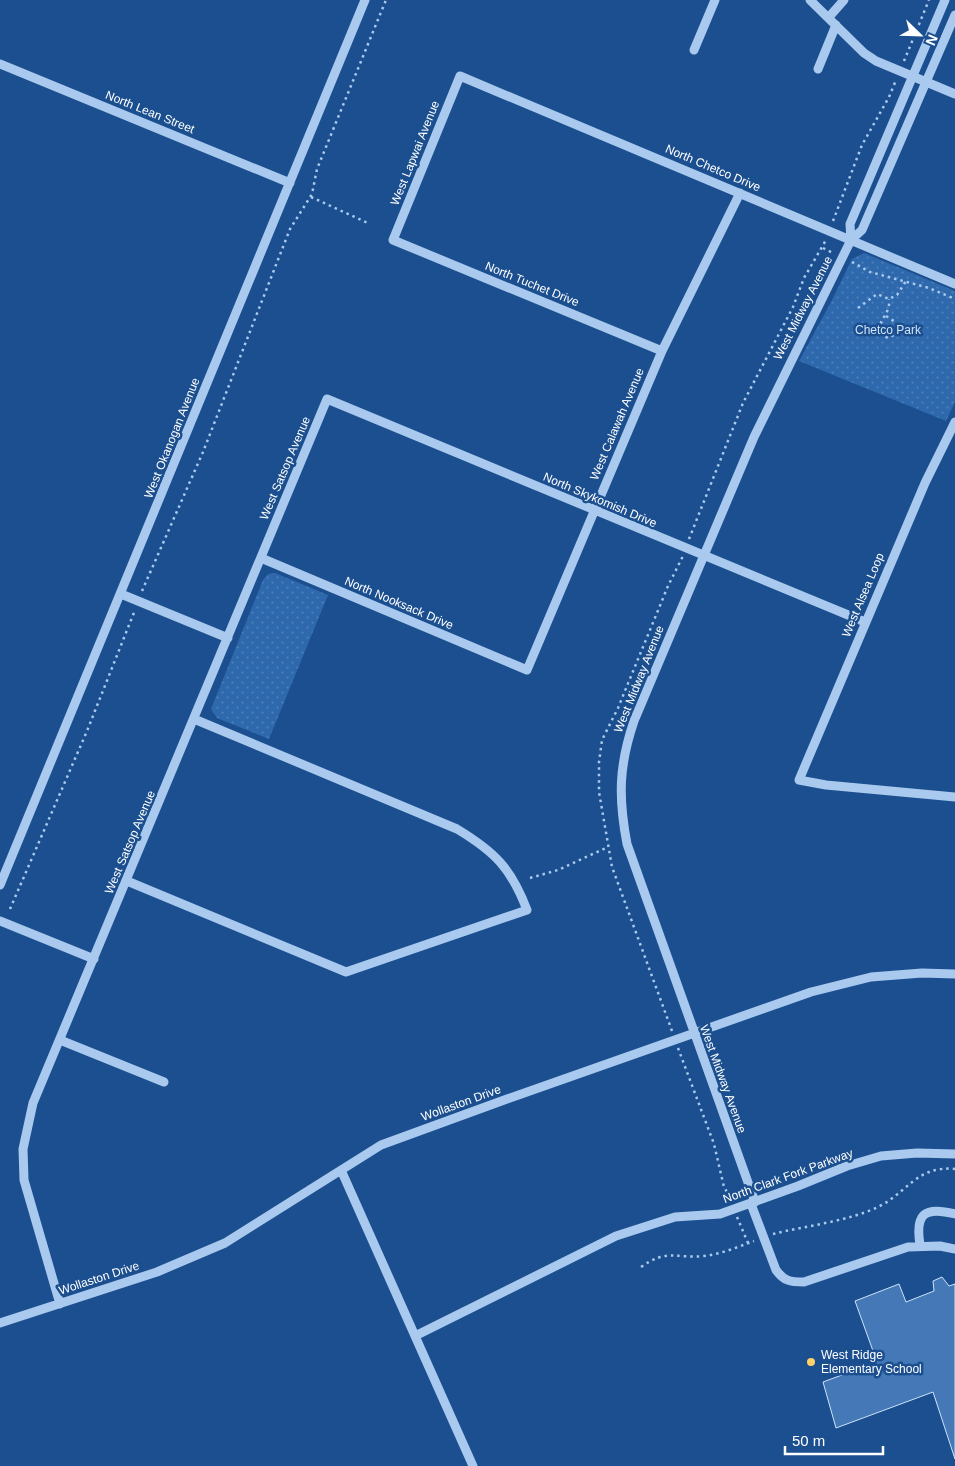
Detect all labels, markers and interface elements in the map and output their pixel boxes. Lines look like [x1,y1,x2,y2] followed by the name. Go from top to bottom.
[895,10,945,60] north arrow
[923,32,941,48] text: N
[103,88,197,136] street label: North Lean Street
[388,98,443,207] street label: West Lapwai Avenue
[663,142,763,195] street label: North Chetco Drive
[771,254,835,362] street label: West Midway Avenue
[483,259,581,309] street label: North Tuchet Drive
[855,323,922,337] park label: Chetco Park
[587,366,647,482] street label: West Calawah Avenue
[141,375,203,500] street label: West Okanogan Avenue
[257,414,313,522] street label: West Satsop Avenue
[541,470,659,530] street label: North Skykomish Drive
[839,551,887,639] street label: West Alsea Loop
[343,574,456,632] street label: North Nooksack Drive
[611,623,667,735] street label: West Midway Avenue
[102,788,158,896] street label: West Satsop Avenue
[697,1023,749,1135] street label: West Midway Avenue
[419,1082,503,1124] street label: Wollaston Drive
[721,1146,855,1206] street label: North Clark Fork Parkway
[57,1258,141,1298] street label: Wollaston Drive
[821,1348,922,1376] place label: West Ridge Elementary School
[805,1356,817,1368] marker: West Ridge Elementary School
[785,1424,882,1456] scale bar
[792,1432,825,1449] text: 50 m

